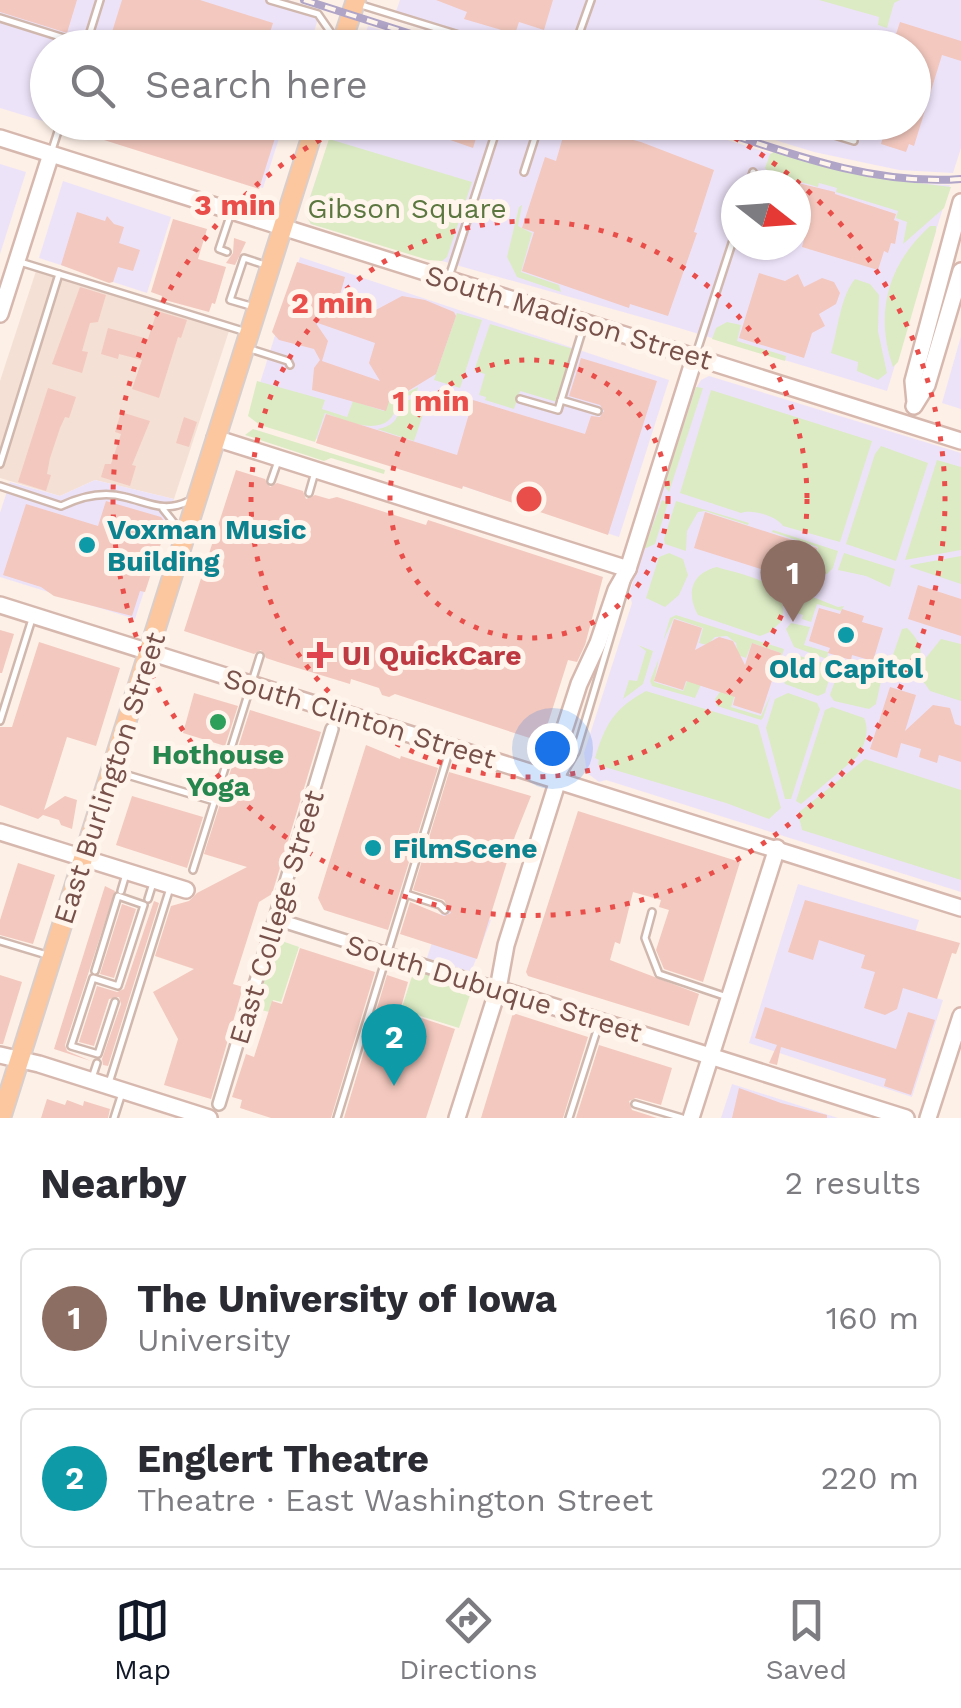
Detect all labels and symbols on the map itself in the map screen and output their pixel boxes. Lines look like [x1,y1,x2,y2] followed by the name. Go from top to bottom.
[721,170,811,260] north arrow
[194,187,276,222] text: 3 min
[307,192,507,225] park label: Gibson Square
[422,258,716,377] street label: South Madison Street
[291,285,373,320] text: 2 min
[392,383,470,418] text: 1 min
[511,481,547,517] centre of rings
[107,513,307,578] place label: Voxman Music Building
[76,534,98,556] marker: Voxman Music Building
[760,540,826,622] pin: 1
[835,624,857,646] marker: Old Capitol
[47,628,172,928] street label: East Burlington Street
[342,639,521,672] place label: UI QuickCare
[307,642,333,668] marker: UI QuickCare
[769,652,924,685] place label: Old Capitol
[220,661,500,776] street label: South Clinton Street
[207,711,229,733] marker: Hothouse Yoga
[527,723,578,774] your location
[152,738,284,803] place label: Hothouse Yoga
[222,786,331,1048] street label: East College Street
[393,832,538,865] place label: FilmScene
[362,837,384,859] marker: FilmScene
[342,928,646,1049] street label: South Dubuque Street
[362,1004,426,1086] pin: 2

